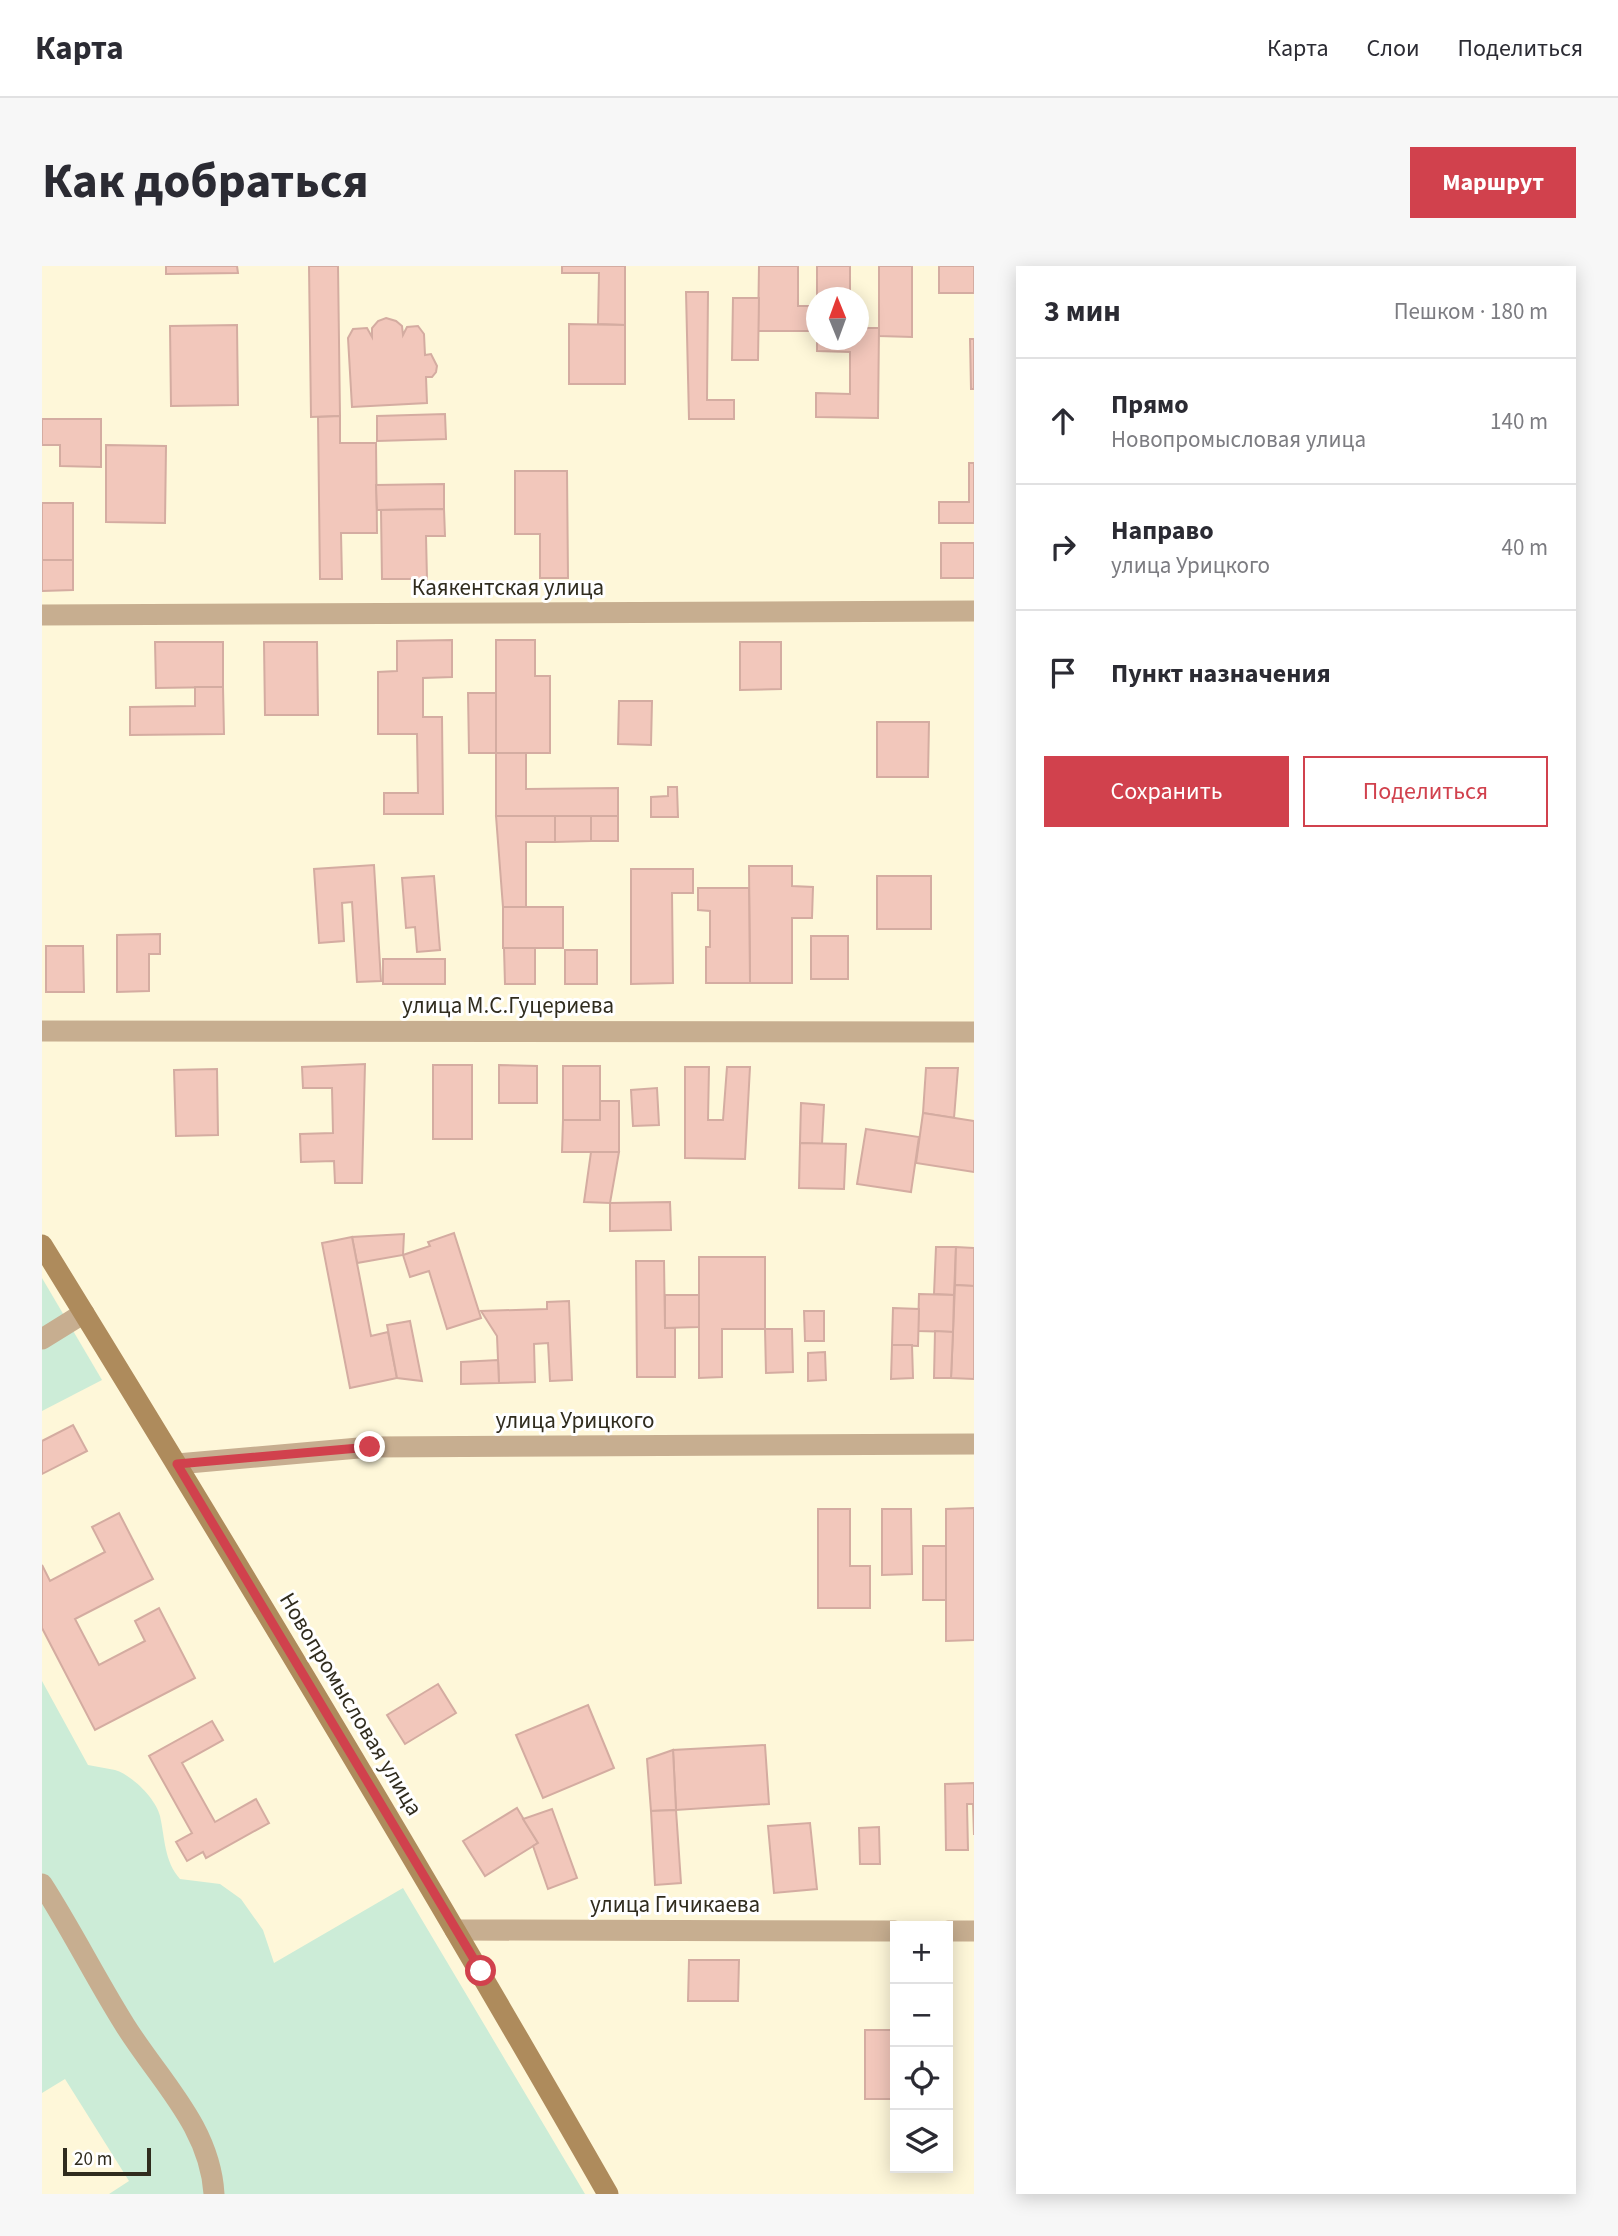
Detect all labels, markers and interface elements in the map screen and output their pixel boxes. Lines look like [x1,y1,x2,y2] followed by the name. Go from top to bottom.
[35,25,124,72] text: Карта
[1267,31,1329,66] text: Карта
[1367,31,1420,66] text: Слои
[1458,31,1583,66] text: Поделиться
[42,147,369,217] text: Как добраться
[1410,147,1576,218] button: Маршрут
[806,287,869,350] north arrow
[1044,290,1121,333] text: 3 мин
[1394,295,1548,328] text: Пешком · 180 m
[1111,386,1189,423] text: Прямо
[1044,402,1082,440] icon: ahead
[1490,405,1548,438] text: 140 m
[1111,423,1366,456] text: Новопромысловая улица
[1111,512,1214,549] text: Направо
[1044,528,1082,566] icon: right
[1501,531,1548,564] text: 40 m
[1111,549,1270,582] text: улица Урицкого
[412,571,604,604] street label: Каякентская улица
[1044,654,1082,692] icon: arrive
[1111,655,1331,692] text: Пункт назначения
[1044,756,1289,827] button: Сохранить
[1303,756,1548,827] button: Поделиться
[402,989,614,1022] street label: улица М.С.Гуцериева
[495,1404,655,1437] street label: улица Урицкого
[354,1431,385,1462] route end
[271,1586,431,1822] street label: Новопромысловая улица
[590,1888,760,1921] street label: улица Гичикаева
[890,1921,953,2173] map controls
[890,1921,953,1984] button: +
[465,1955,496,1986] route start
[890,1984,953,2047] button: −
[890,2047,953,2110] button: locate
[890,2110,953,2173] button: layers
[63,2145,150,2177] scale bar
[74,2146,112,2173] text: 20 m

